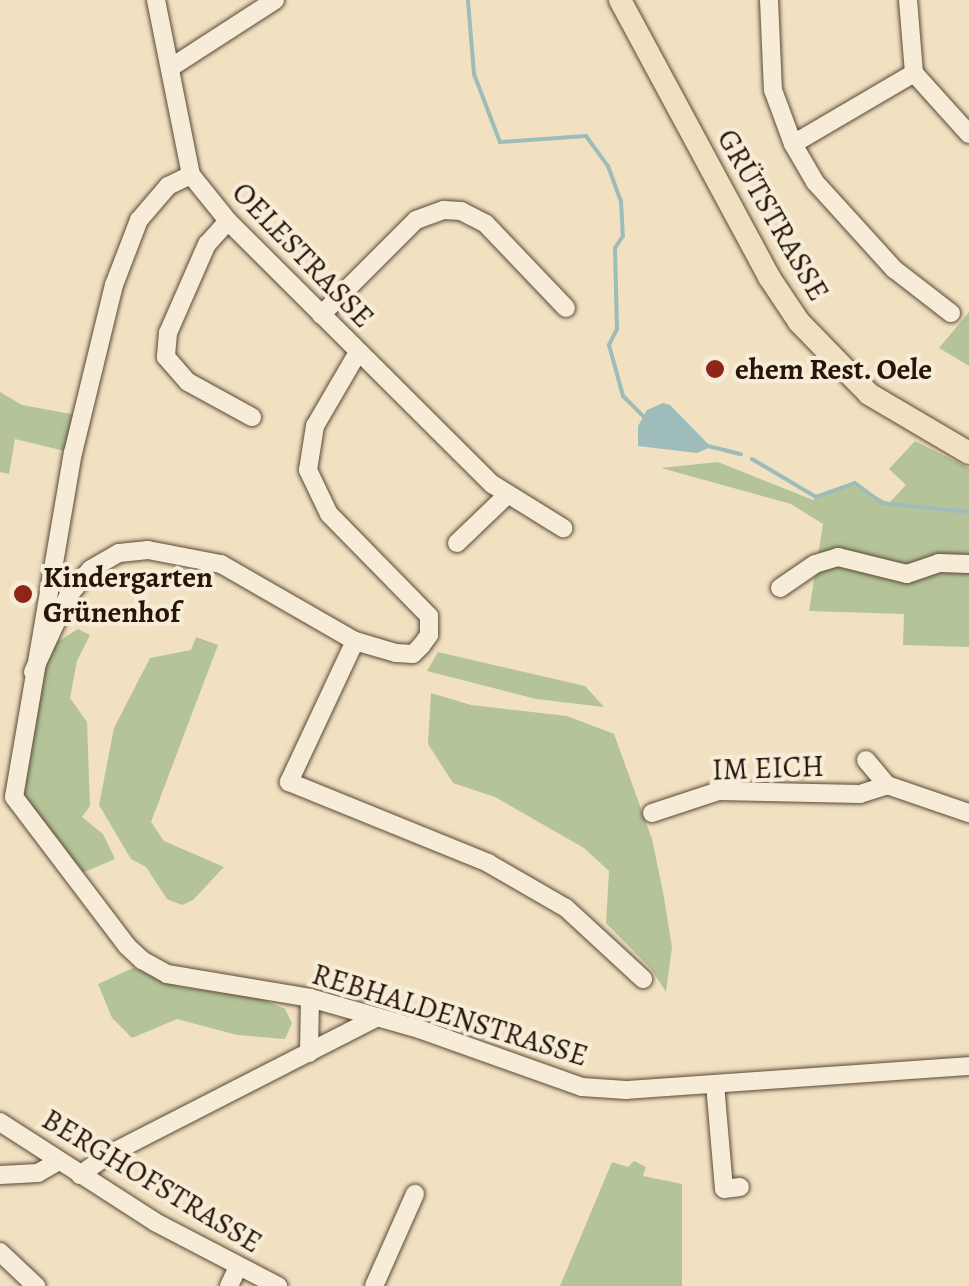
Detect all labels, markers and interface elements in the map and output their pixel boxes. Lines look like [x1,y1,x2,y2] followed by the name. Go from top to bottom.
[709,123,837,307] street label: GRÜTSTRASSE
[225,175,381,335] street label: OELESTRASSE
[735,351,933,387] place label: ehem Rest. Oele
[704,358,726,380] marker: ehem Rest. Oele
[43,559,213,630] place label: Kindergarten Grünenhof
[12,583,34,605] marker: Kindergarten Grünenhof
[711,748,825,788] street label: IM EICH
[308,956,592,1074] street label: REBHALDENSTRASSE
[36,1101,268,1261] street label: BERGHOFSTRASSE

